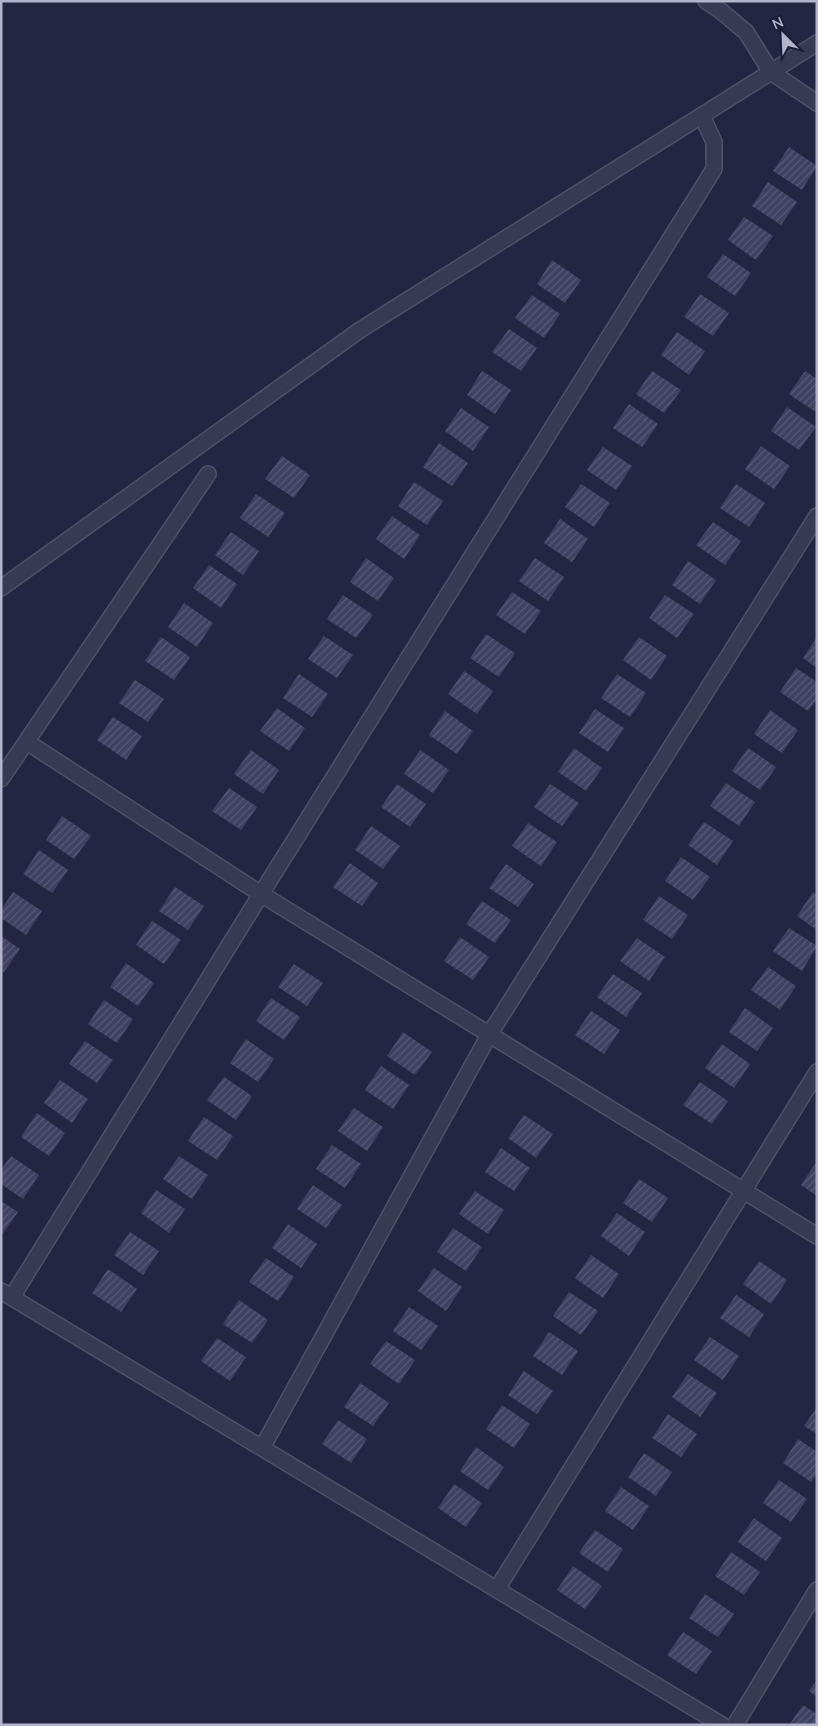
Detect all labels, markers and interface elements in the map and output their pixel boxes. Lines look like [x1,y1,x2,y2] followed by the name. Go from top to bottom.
[758,10,808,60] north arrow
[769,13,787,34] text: N

